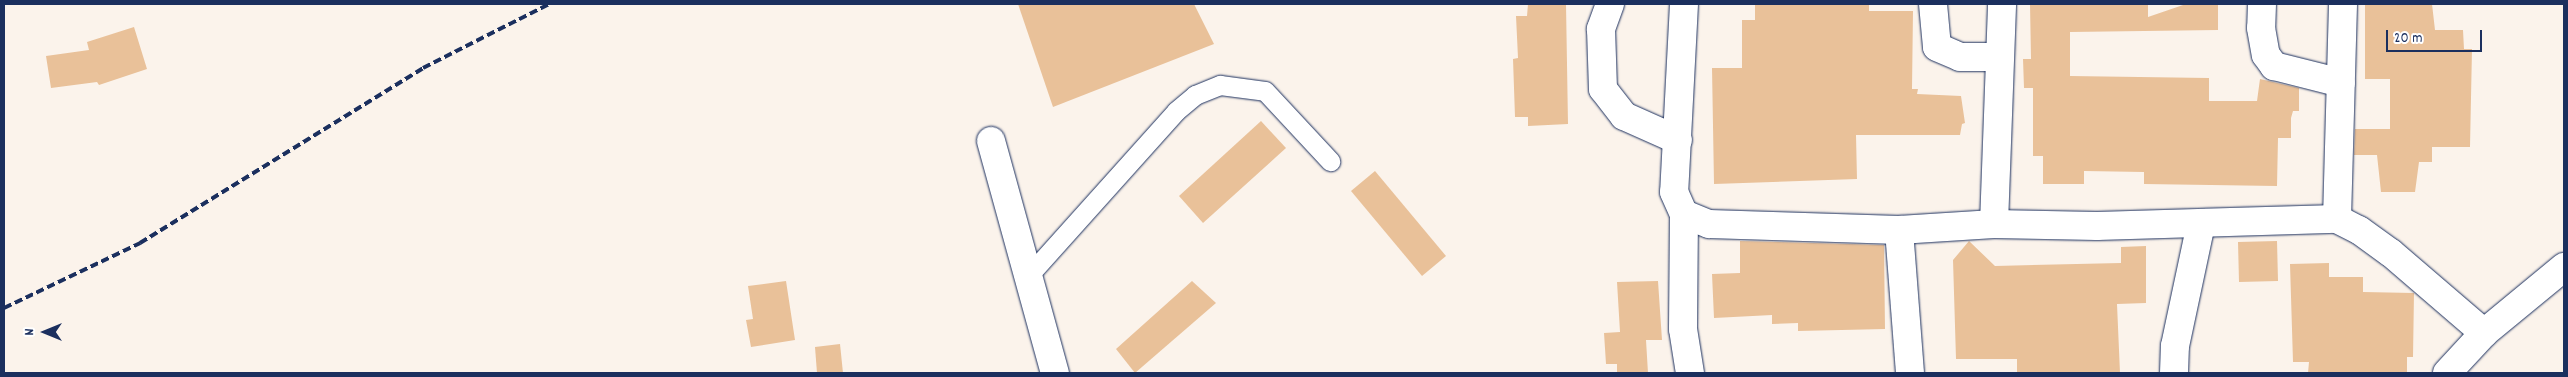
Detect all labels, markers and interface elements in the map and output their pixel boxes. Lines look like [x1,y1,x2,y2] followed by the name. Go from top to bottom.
[2388,20,2484,52] scale bar
[2394,28,2422,50] text: 20 m
[20,307,70,357] north arrow
[20,329,40,335] text: N

